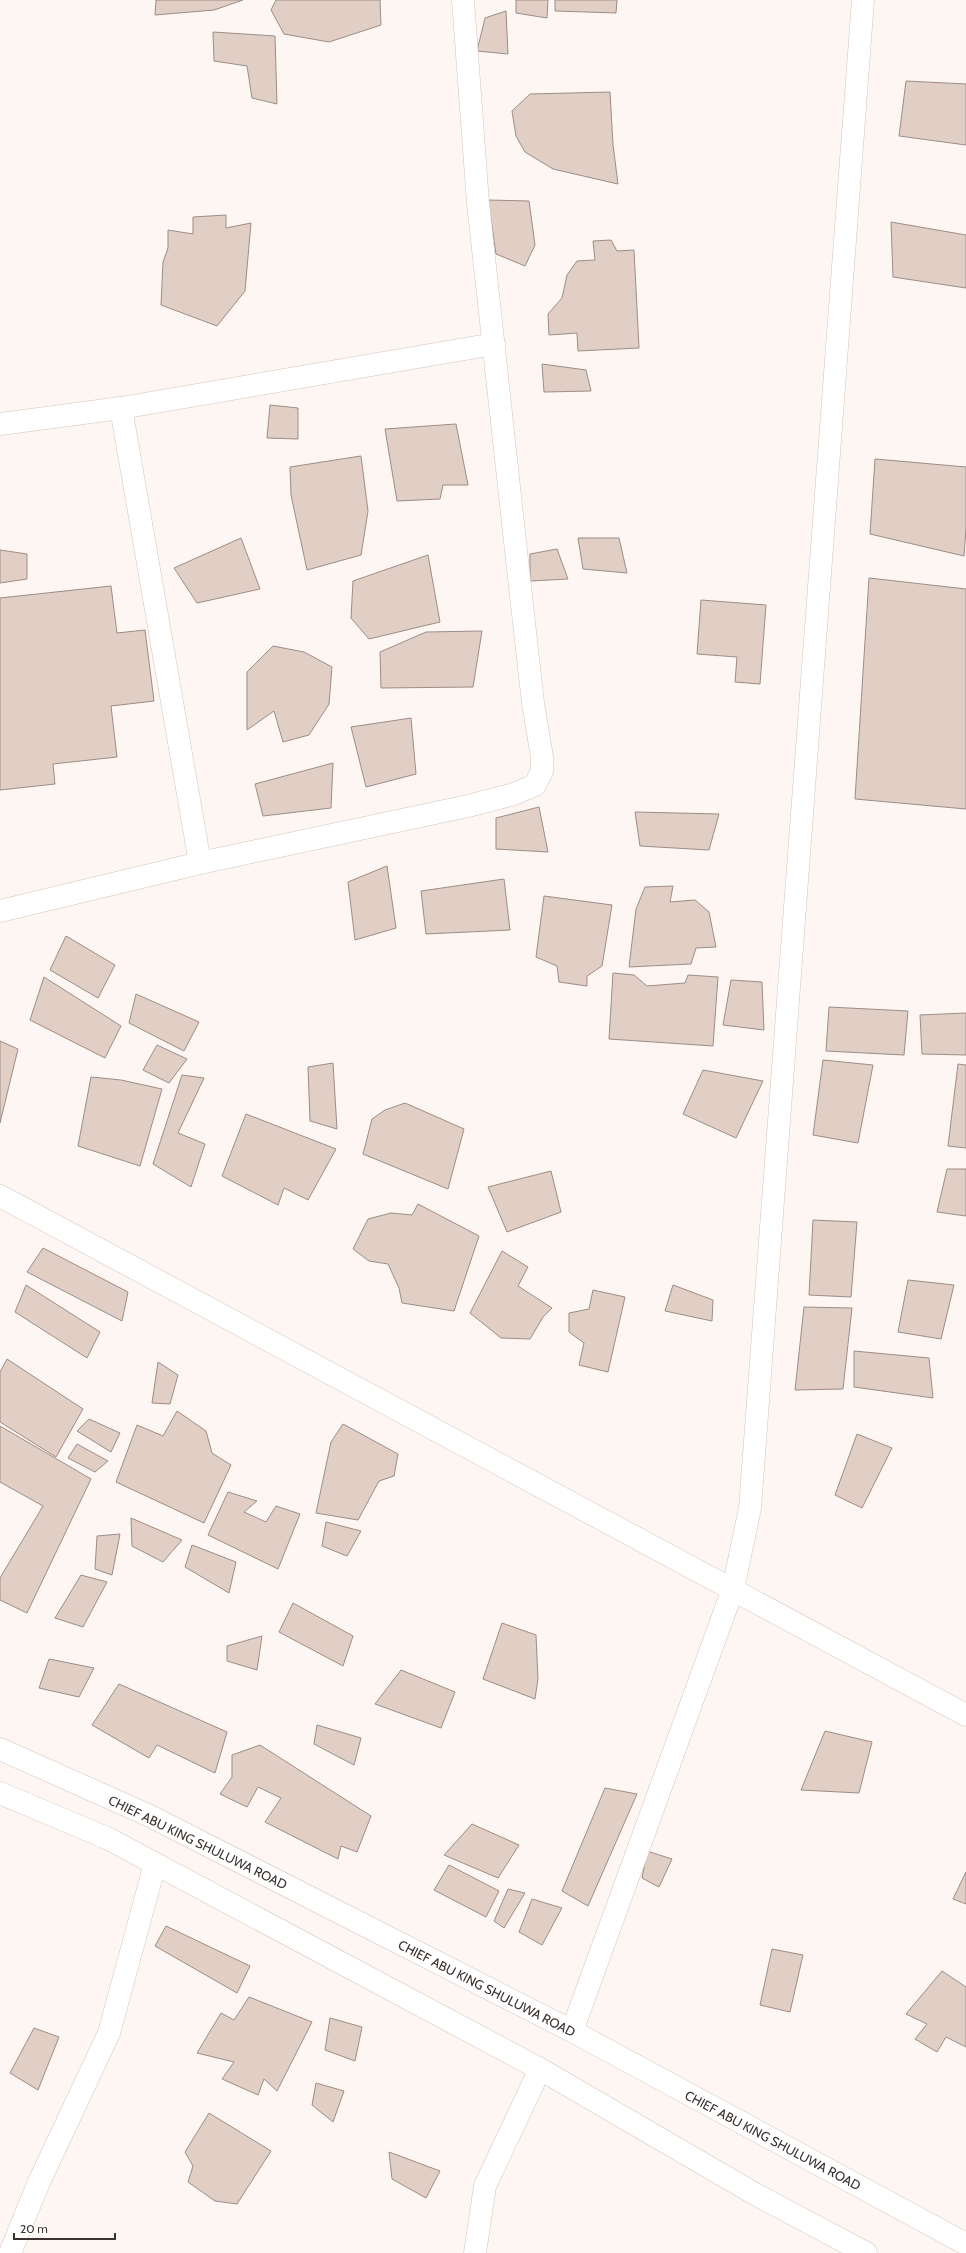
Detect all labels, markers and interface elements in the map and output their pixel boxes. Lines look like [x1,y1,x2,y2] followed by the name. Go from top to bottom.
[106,1792,290,1892] street label: CHIEF ABU KING SHULUWA ROAD
[396,1936,578,2040] street label: CHIEF ABU KING SHULUWA ROAD
[682,2087,864,2193] street label: CHIEF ABU KING SHULUWA ROAD
[14,2215,115,2241] scale bar
[20,2221,48,2236] text: 20 m

